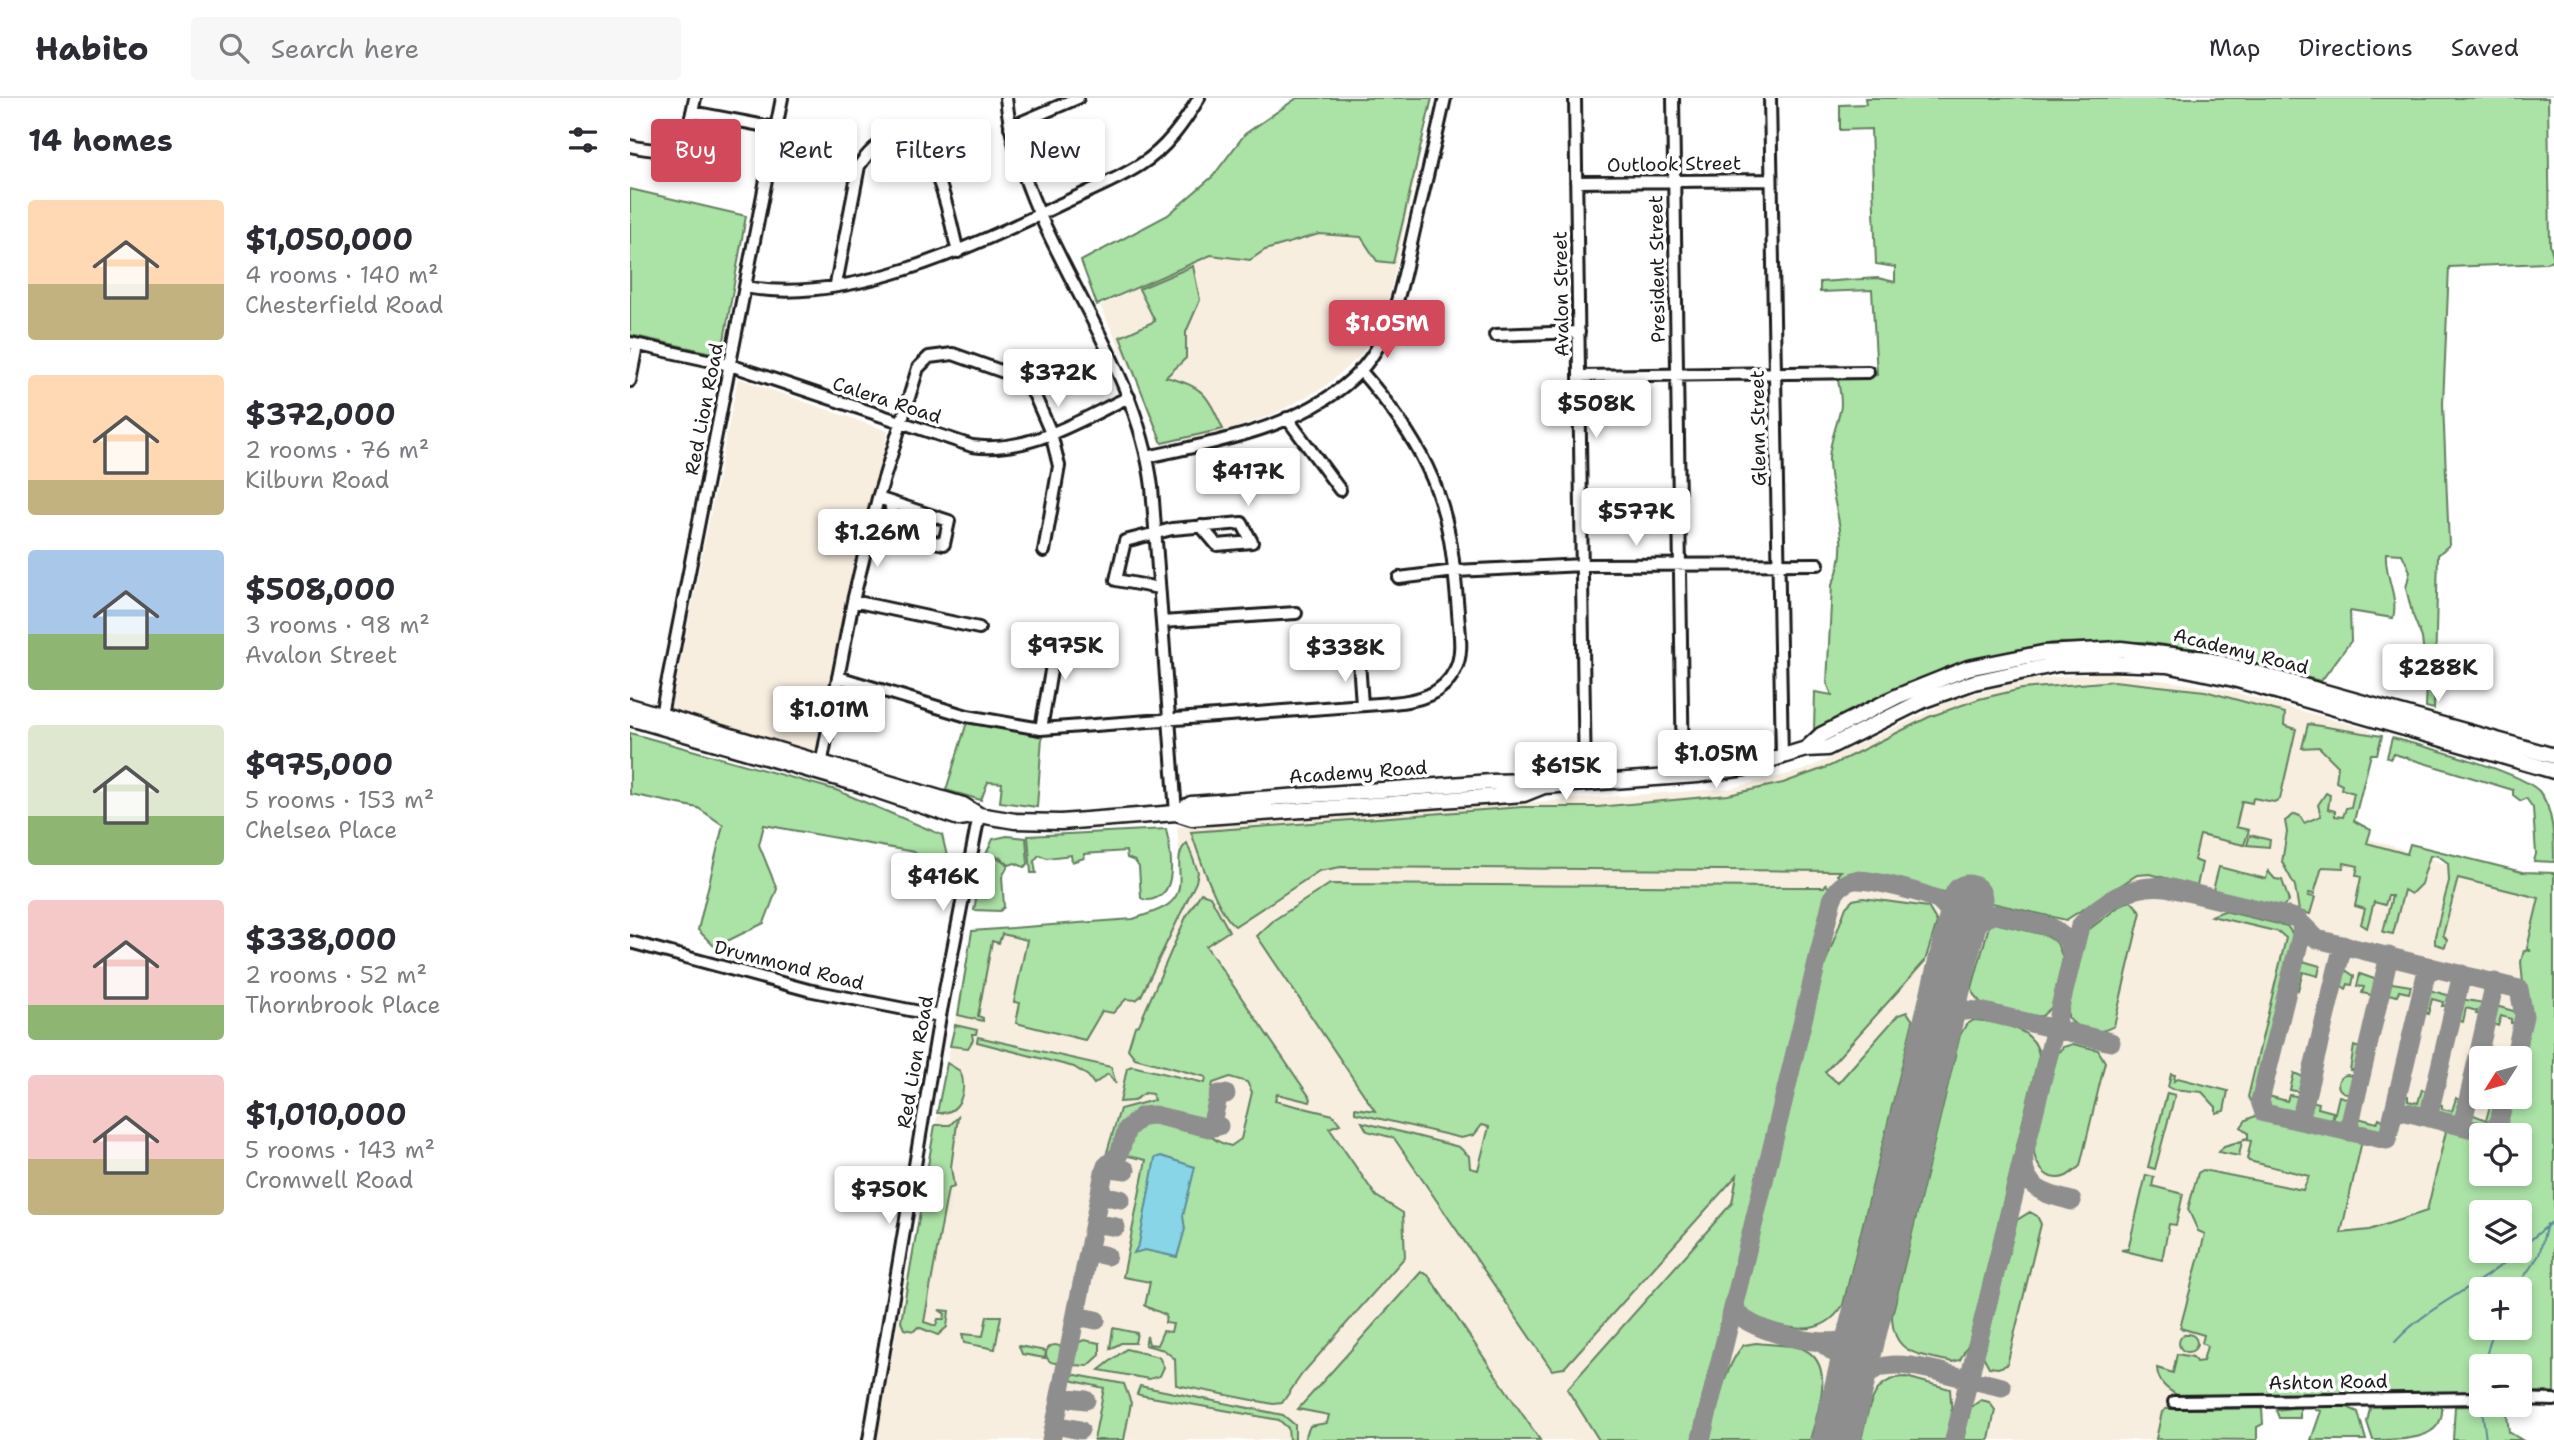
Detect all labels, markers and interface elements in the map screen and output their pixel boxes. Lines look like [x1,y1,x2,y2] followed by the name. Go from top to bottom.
[191,17,681,80] search box
[35,26,149,71] text: Habito
[215,29,253,67] icon: search
[271,31,419,66] text: Search here
[2209,32,2260,64] text: Map
[2298,32,2413,64] text: Directions
[2451,32,2519,64] text: Saved
[651,119,741,182] chip: Buy
[755,119,857,182] chip: Rent
[871,119,991,182] chip: Filters
[1005,119,1105,182] chip: New
[28,120,173,161] text: 14 homes
[564,121,602,159] icon: filters
[1607,150,1741,178] street label: Outlook Street
[1643,195,1671,343] street label: President Street
[245,219,413,260] text: $1,050,000
[84,228,168,312] icon: home
[1547,231,1575,357] street label: Avalon Street
[245,260,439,290] text: 4 rooms · 140 m²
[245,290,443,320] text: Chesterfield Road
[1330,300,1444,360] pin: $1.05M
[1345,308,1429,338] text: $1.05M
[679,341,729,477] street label: Red Lion Road
[1009,350,1107,409] pin: $372K
[1019,357,1097,387] text: $372K
[1744,370,1772,486] street label: Glenn Street
[829,371,945,429] street label: Calera Road
[1547,380,1645,440] pin: $508K
[1557,388,1635,418] text: $508K
[245,394,396,435] text: $372,000
[84,403,168,487] icon: home
[245,435,429,465] text: 2 rooms · 76 m²
[1199,448,1297,508] pin: $417K
[1212,456,1284,486] text: $417K
[245,465,389,495] text: Kilburn Road
[1587,489,1685,548] pin: $577K
[1597,496,1675,526] text: $577K
[820,510,934,569] pin: $1.26M
[834,517,920,547] text: $1.26M
[245,569,396,610] text: $508,000
[84,578,168,662] icon: home
[245,610,430,640] text: 3 rooms · 98 m²
[1016,622,1114,682] pin: $975K
[2171,622,2311,680] street label: Academy Road
[1296,624,1394,684] pin: $338K
[1027,630,1103,660] text: $975K
[1306,632,1384,662] text: $338K
[245,640,397,670] text: Avalon Street
[2389,644,2487,704] pin: $288K
[2398,652,2478,682] text: $288K
[772,686,886,746] pin: $1.01M
[789,694,869,724] text: $1.01M
[1659,730,1773,790] pin: $1.05M
[1674,738,1758,768] text: $1.05M
[1517,742,1615,802] pin: $615K
[245,744,393,785] text: $975,000
[1531,750,1601,780] text: $615K
[84,753,168,837] icon: home
[1288,755,1428,789] street label: Academy Road
[245,785,434,815] text: 5 rooms · 153 m²
[245,815,397,845] text: Chelsea Place
[894,854,992,913] pin: $416K
[907,861,979,891] text: $416K
[245,919,397,960] text: $338,000
[84,928,168,1012] icon: home
[711,934,867,996] street label: Drummond Road
[245,960,427,990] text: 2 rooms · 52 m²
[245,990,440,1020] text: Thornbrook Place
[891,994,939,1130] street label: Red Lion Road
[2469,1046,2532,1110] north arrow
[2469,1046,2532,1417] map controls
[245,1094,407,1135] text: $1,010,000
[84,1103,168,1187] icon: home
[2469,1123,2532,1186] button: locate
[245,1135,435,1165] text: 5 rooms · 143 m²
[245,1165,413,1195] text: Cromwell Road
[840,1166,938,1226] pin: $750K
[850,1174,928,1204] text: $750K
[2469,1200,2532,1263] button: layers
[2469,1277,2532,1340] button: +
[2469,1354,2532,1417] button: −
[2268,1368,2388,1396] street label: Ashton Road

